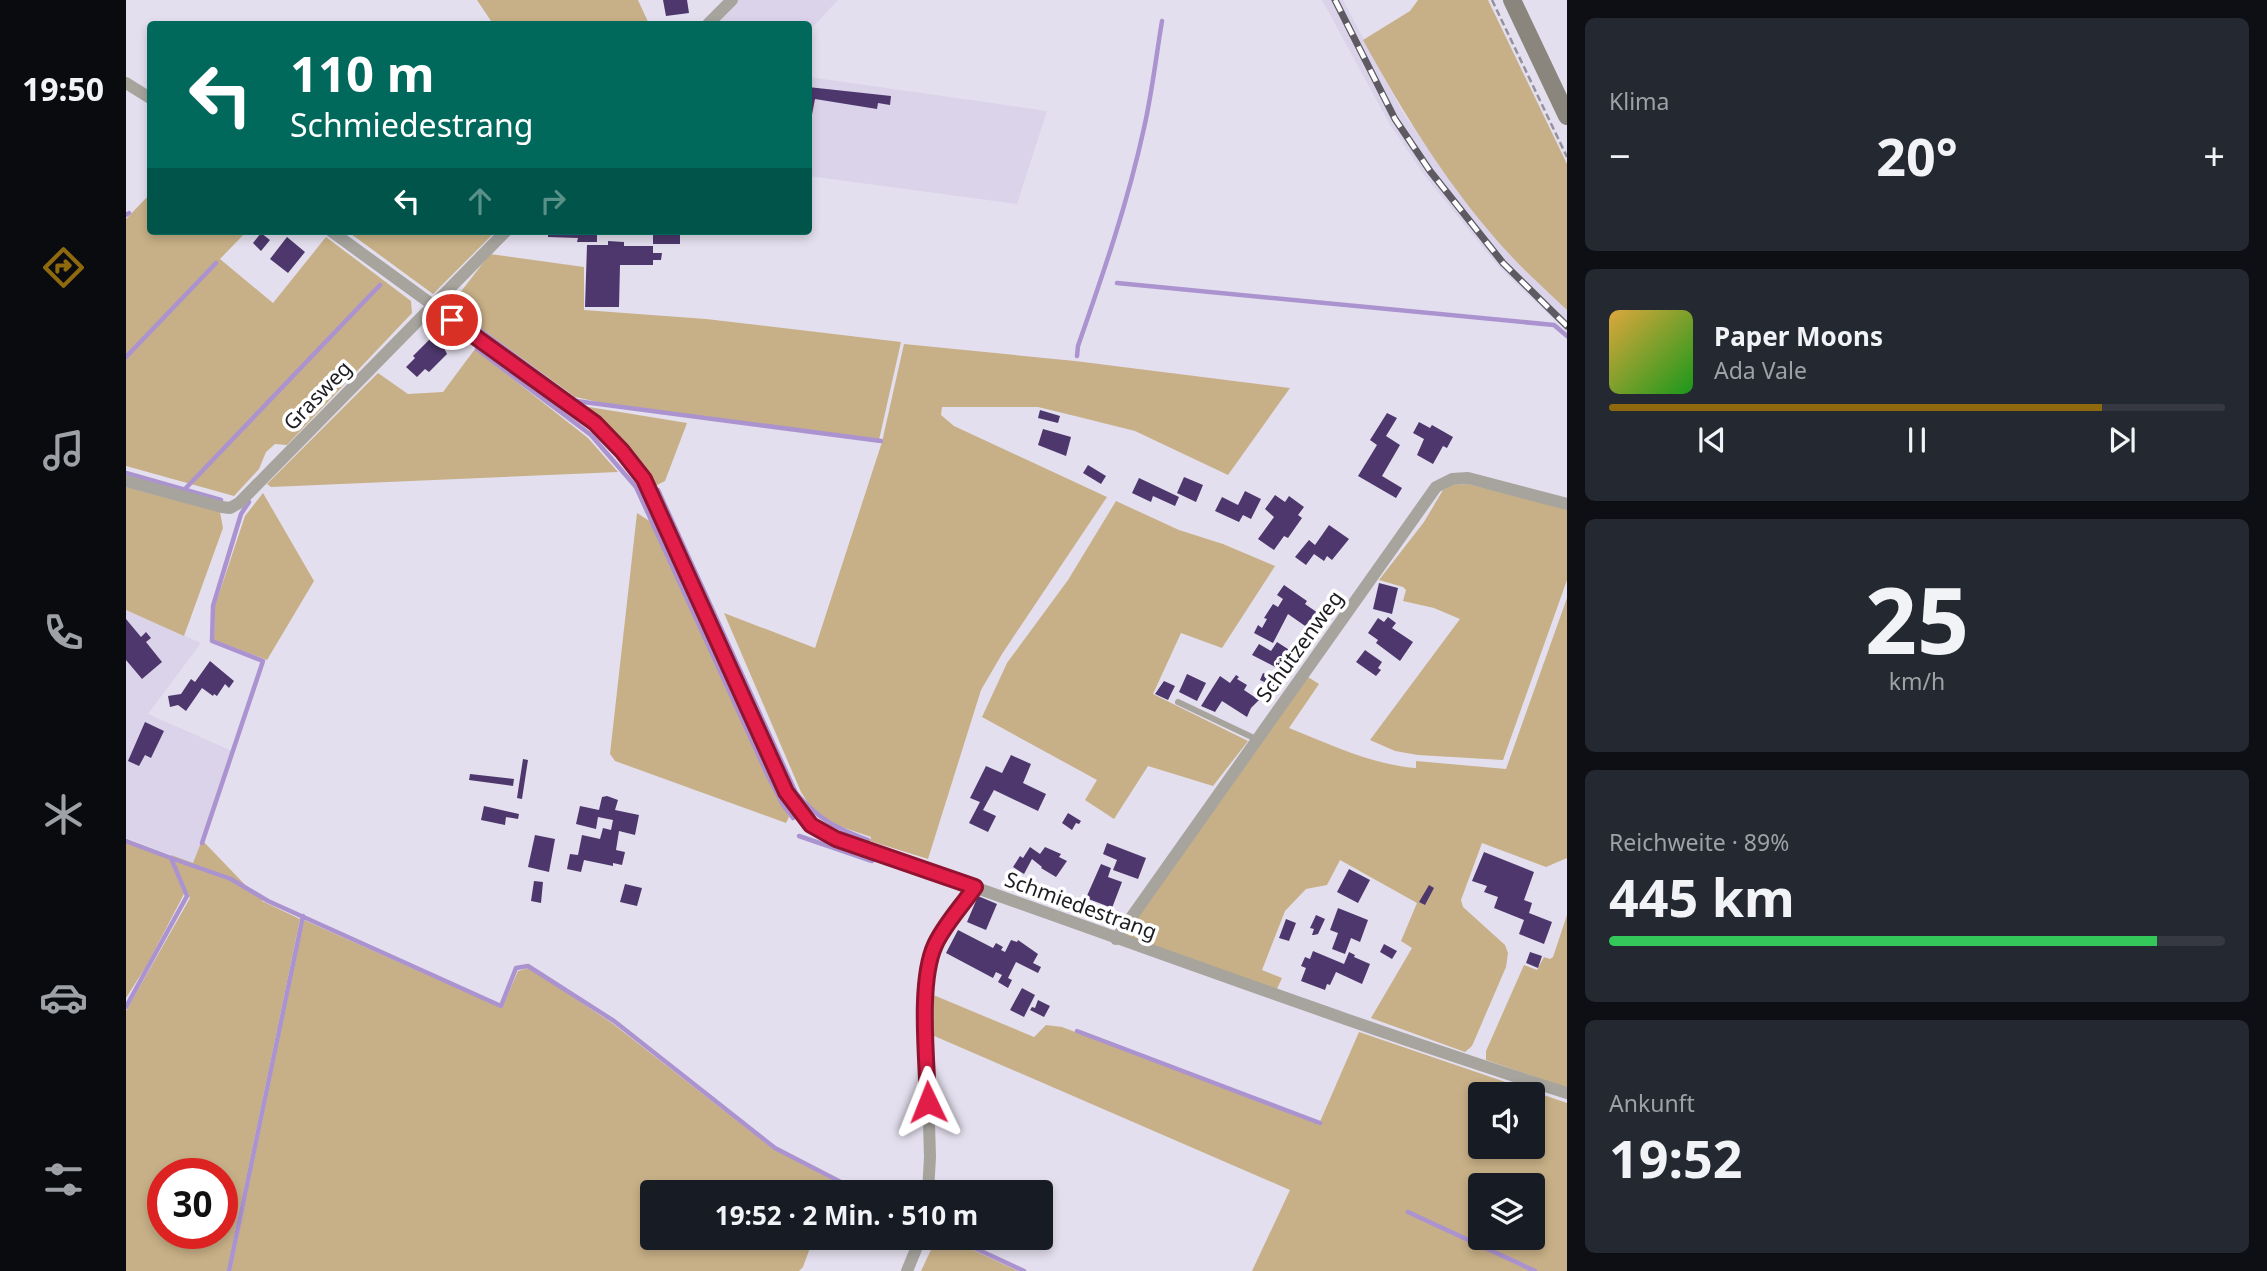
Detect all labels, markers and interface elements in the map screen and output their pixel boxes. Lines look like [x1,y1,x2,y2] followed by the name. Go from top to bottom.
[290,40,435,106] text: 110 m
[175,49,266,140] icon: left
[22,67,104,110] text: 19:50
[1609,85,1670,117] text: Klima
[290,103,534,146] text: Schmiedestrang
[1876,120,1958,191] text: 20°
[1609,129,1631,181] text: −
[2203,129,2225,181] text: +
[388,182,426,220] icon: left
[461,182,499,220] icon: ahead
[534,182,572,220] icon: right
[39,243,88,292] icon: directions
[422,290,482,350] pin
[433,301,471,339] icon: arrive
[1714,318,1883,354] text: Paper Moons
[277,354,357,436] street label: Grasweg
[1714,354,1807,386] text: Ada Vale
[1693,421,1731,459] icon: previous
[1898,421,1936,459] icon: pause
[2103,421,2141,459] icon: next
[39,426,88,475] icon: music
[1865,557,1969,681] text: 25
[1249,585,1349,707] street label: Schützenweg
[39,608,88,657] icon: phone
[1889,665,1945,697] text: km/h
[39,790,88,839] icon: climate
[1609,826,1789,858] text: Reichweite · 89%
[1609,861,1795,932] text: 445 km
[1001,865,1161,945] street label: Schmiedestrang
[39,973,88,1022] icon: car
[891,1065,965,1139] position arrow
[1468,1082,1545,1250] map controls
[1468,1082,1545,1159] button: sound
[1609,1087,1695,1119] text: Ankunft
[1609,1122,1743,1193] text: 19:52
[39,1155,88,1204] icon: filters
[147,1158,238,1249] speed limit sign: 30
[1468,1173,1545,1250] button: layers
[715,1197,978,1233] text: 19:52 · 2 Min. · 510 m

